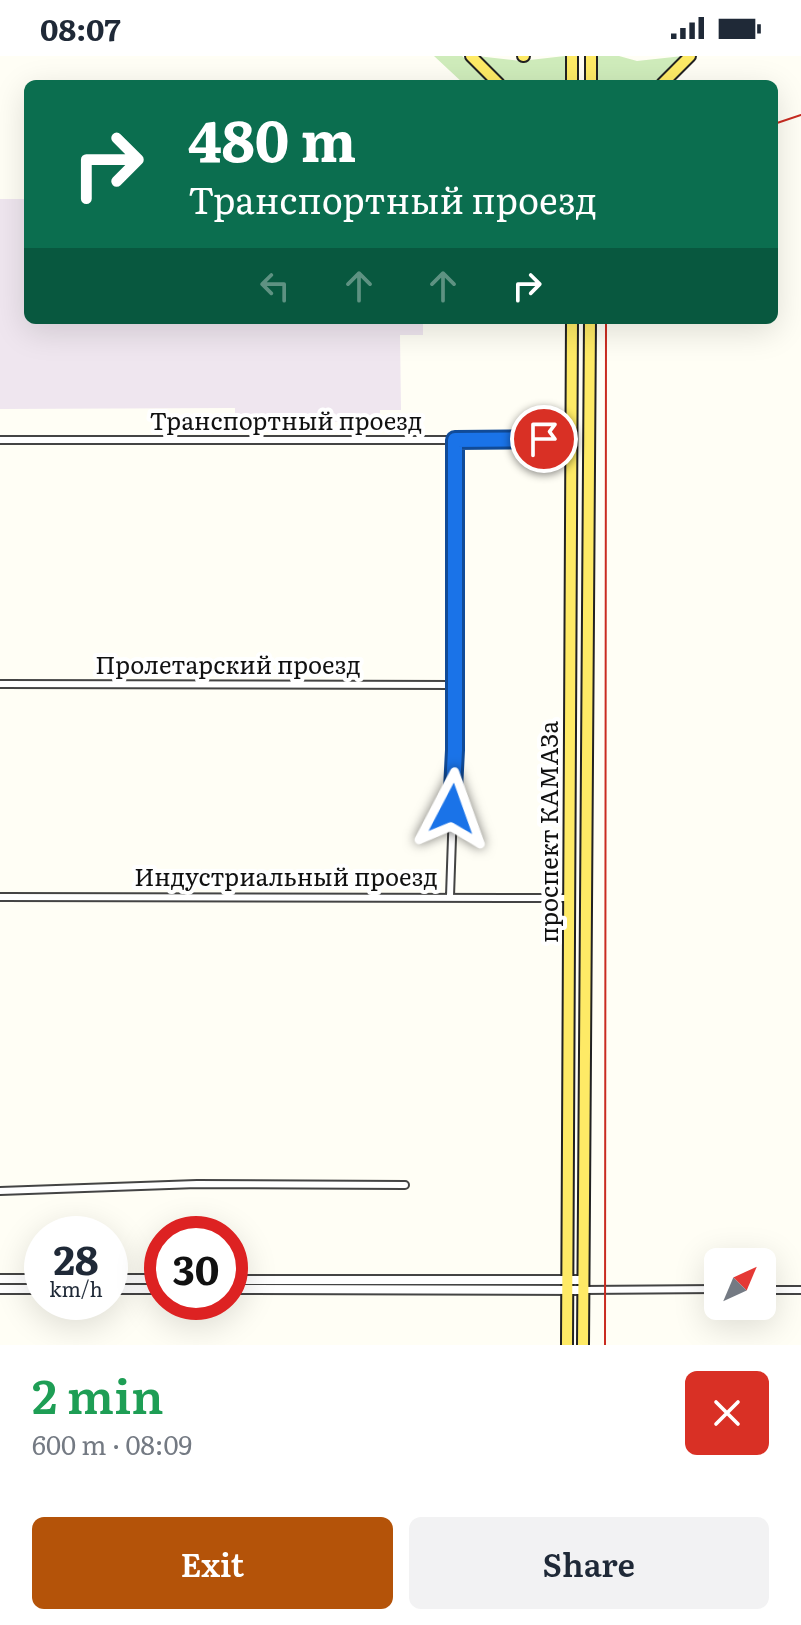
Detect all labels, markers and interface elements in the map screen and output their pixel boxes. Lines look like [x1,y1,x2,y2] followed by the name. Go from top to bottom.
[40,6,121,50] text: 08:07
[188,96,356,179] text: 480 m
[56,112,160,216] icon: right
[188,172,597,225] text: Транспортный проезд
[253,264,297,308] icon: left
[337,264,381,308] icon: ahead
[421,264,465,308] icon: ahead
[505,264,549,308] icon: right
[150,402,422,437] street label: Транспортный проезд
[510,405,578,473] pin
[522,417,566,461] icon: arrive
[95,646,361,681] street label: Пролетарский проезд
[530,721,565,943] street label: проспект КАМАЗа
[410,767,494,851] position arrow
[134,858,438,893] street label: Индустриальный проезд
[144,1216,248,1320] speed limit sign: 30
[53,1228,99,1287] text: 28
[704,1248,776,1320] north arrow
[704,1248,776,1320] map controls
[49,1273,103,1303] text: km/h
[32,1358,164,1429] text: 2 min
[685,1371,769,1455] button: close
[32,1424,192,1463] text: 600 m · 08:09
[32,1517,393,1609] button: Exit
[409,1517,769,1609] button: Share

